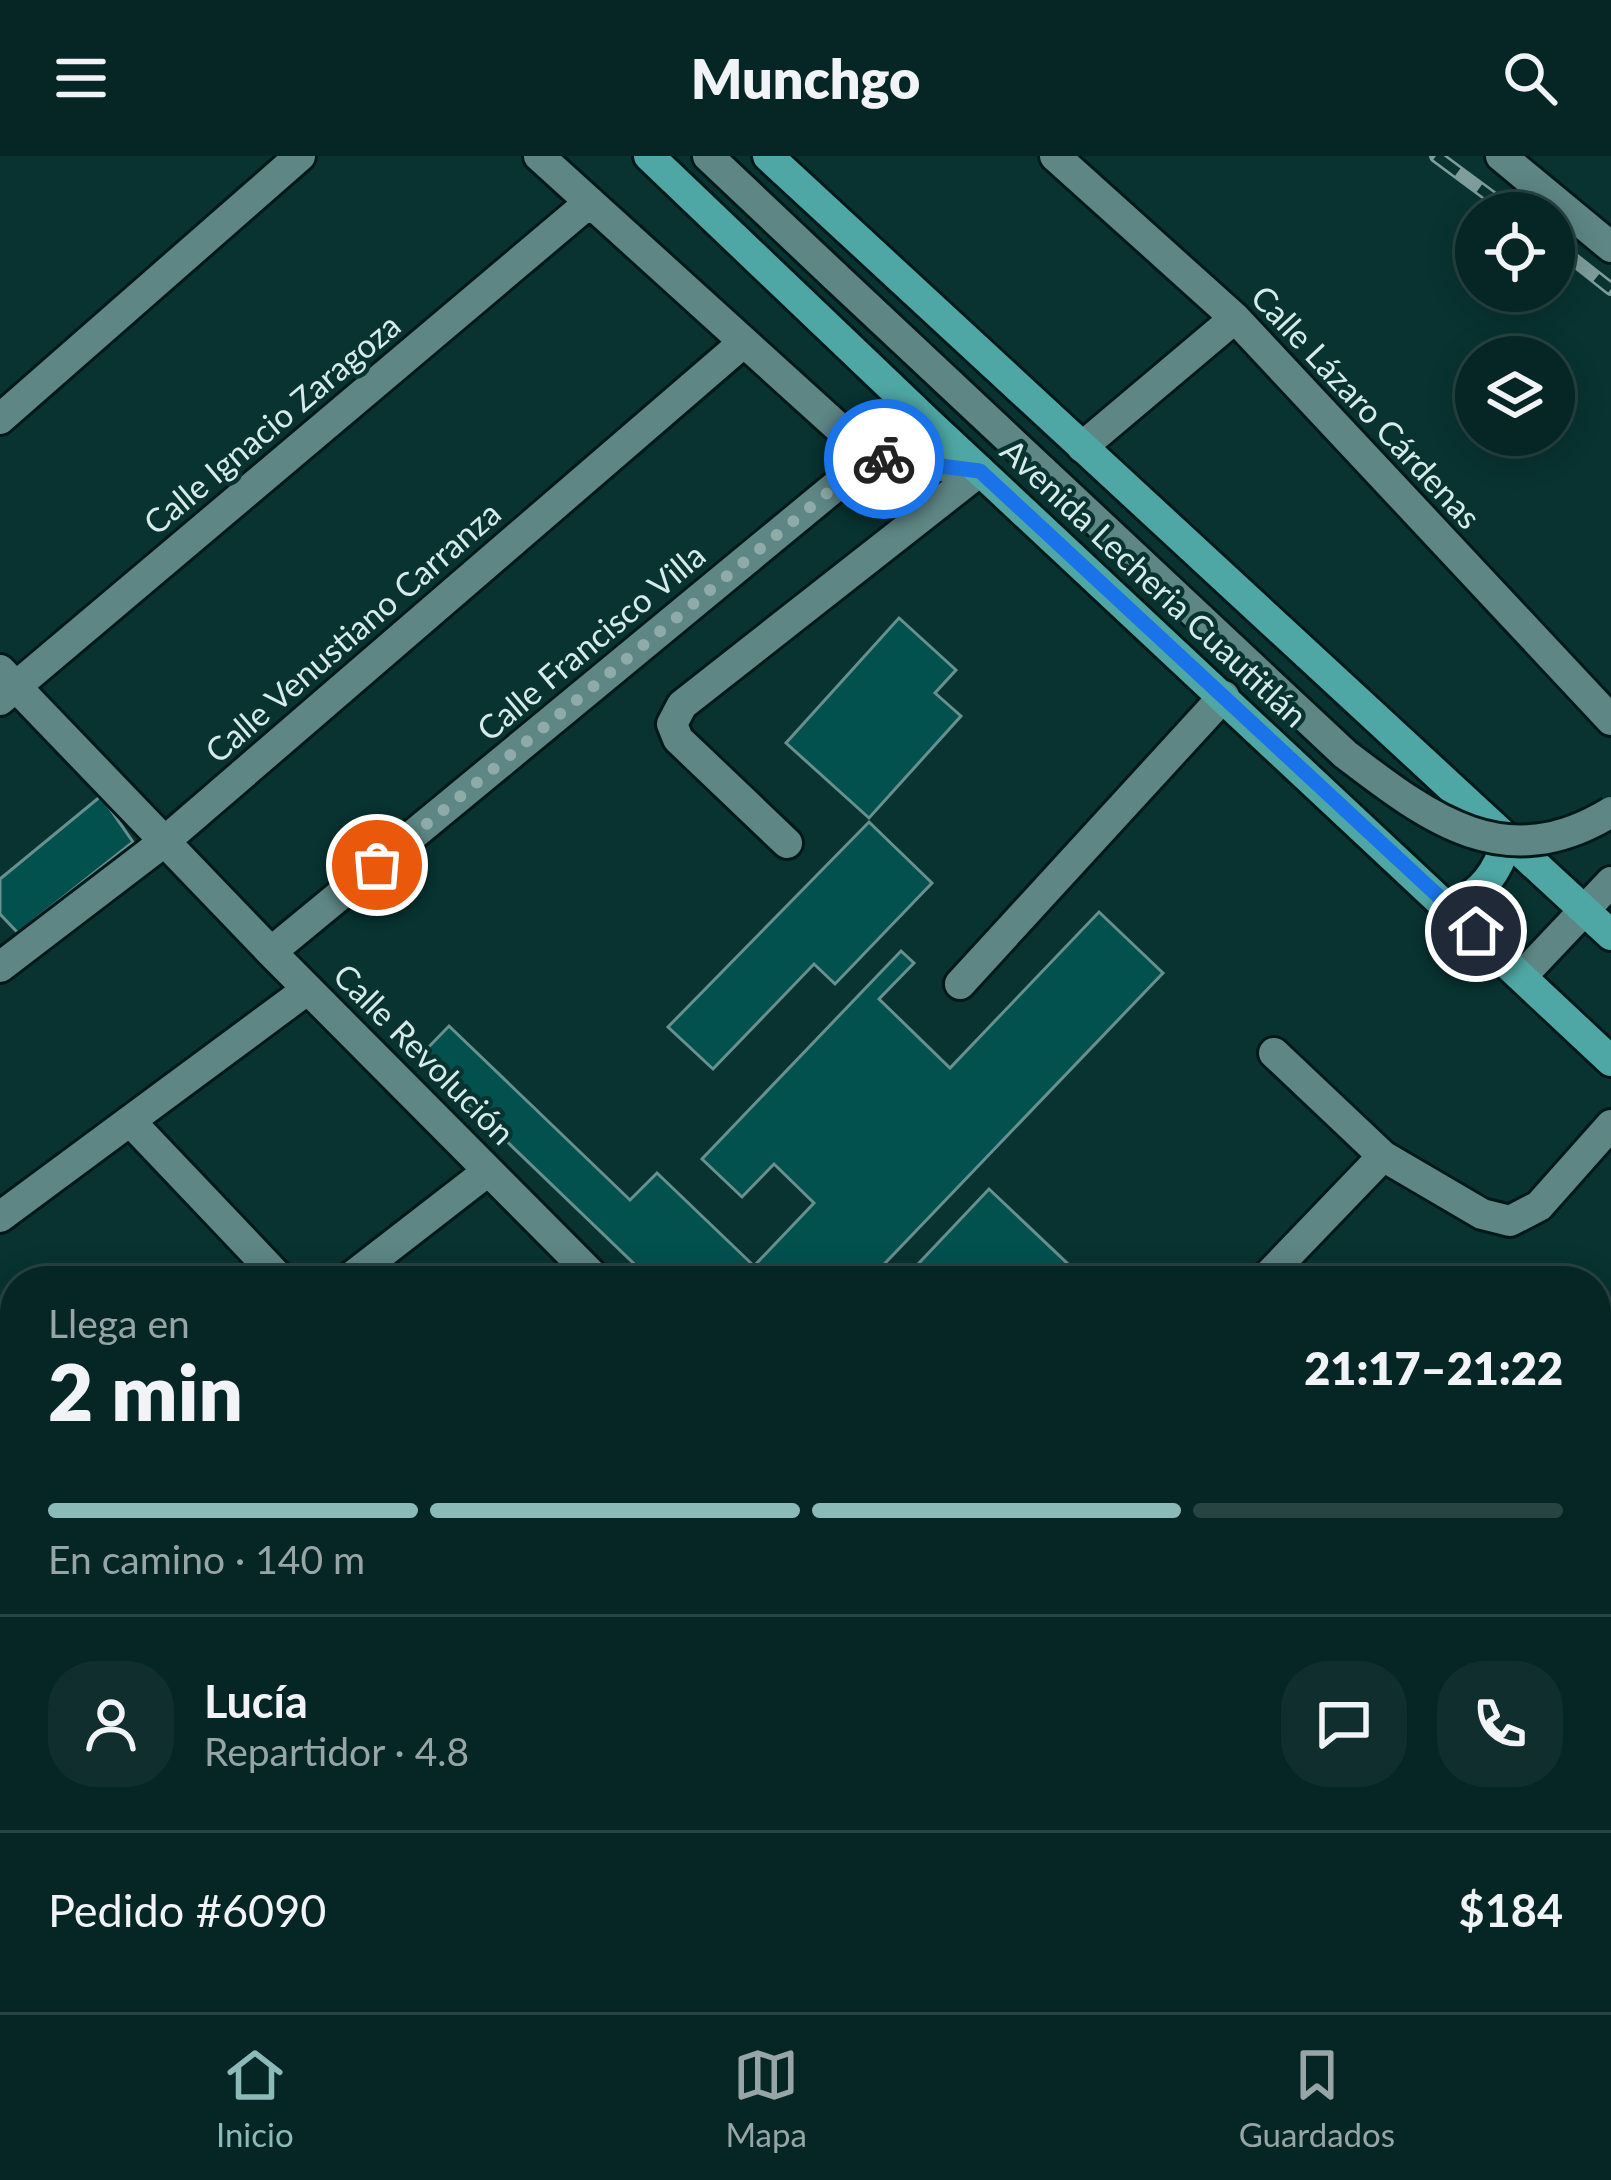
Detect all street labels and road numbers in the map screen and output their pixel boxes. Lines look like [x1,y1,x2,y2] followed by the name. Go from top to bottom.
[1244,276,1490,536] street label: Calle Lázaro Cárdenas
[135,304,408,542] street label: Calle Ignacio Zaragoza
[993,430,1316,735] street label: Avenida Lecheria Cuautitlán
[197,492,508,770] street label: Calle Venustiano Carranza
[468,534,713,748] street label: Calle Francisco Villa
[326,955,523,1152] street label: Calle Revolución

